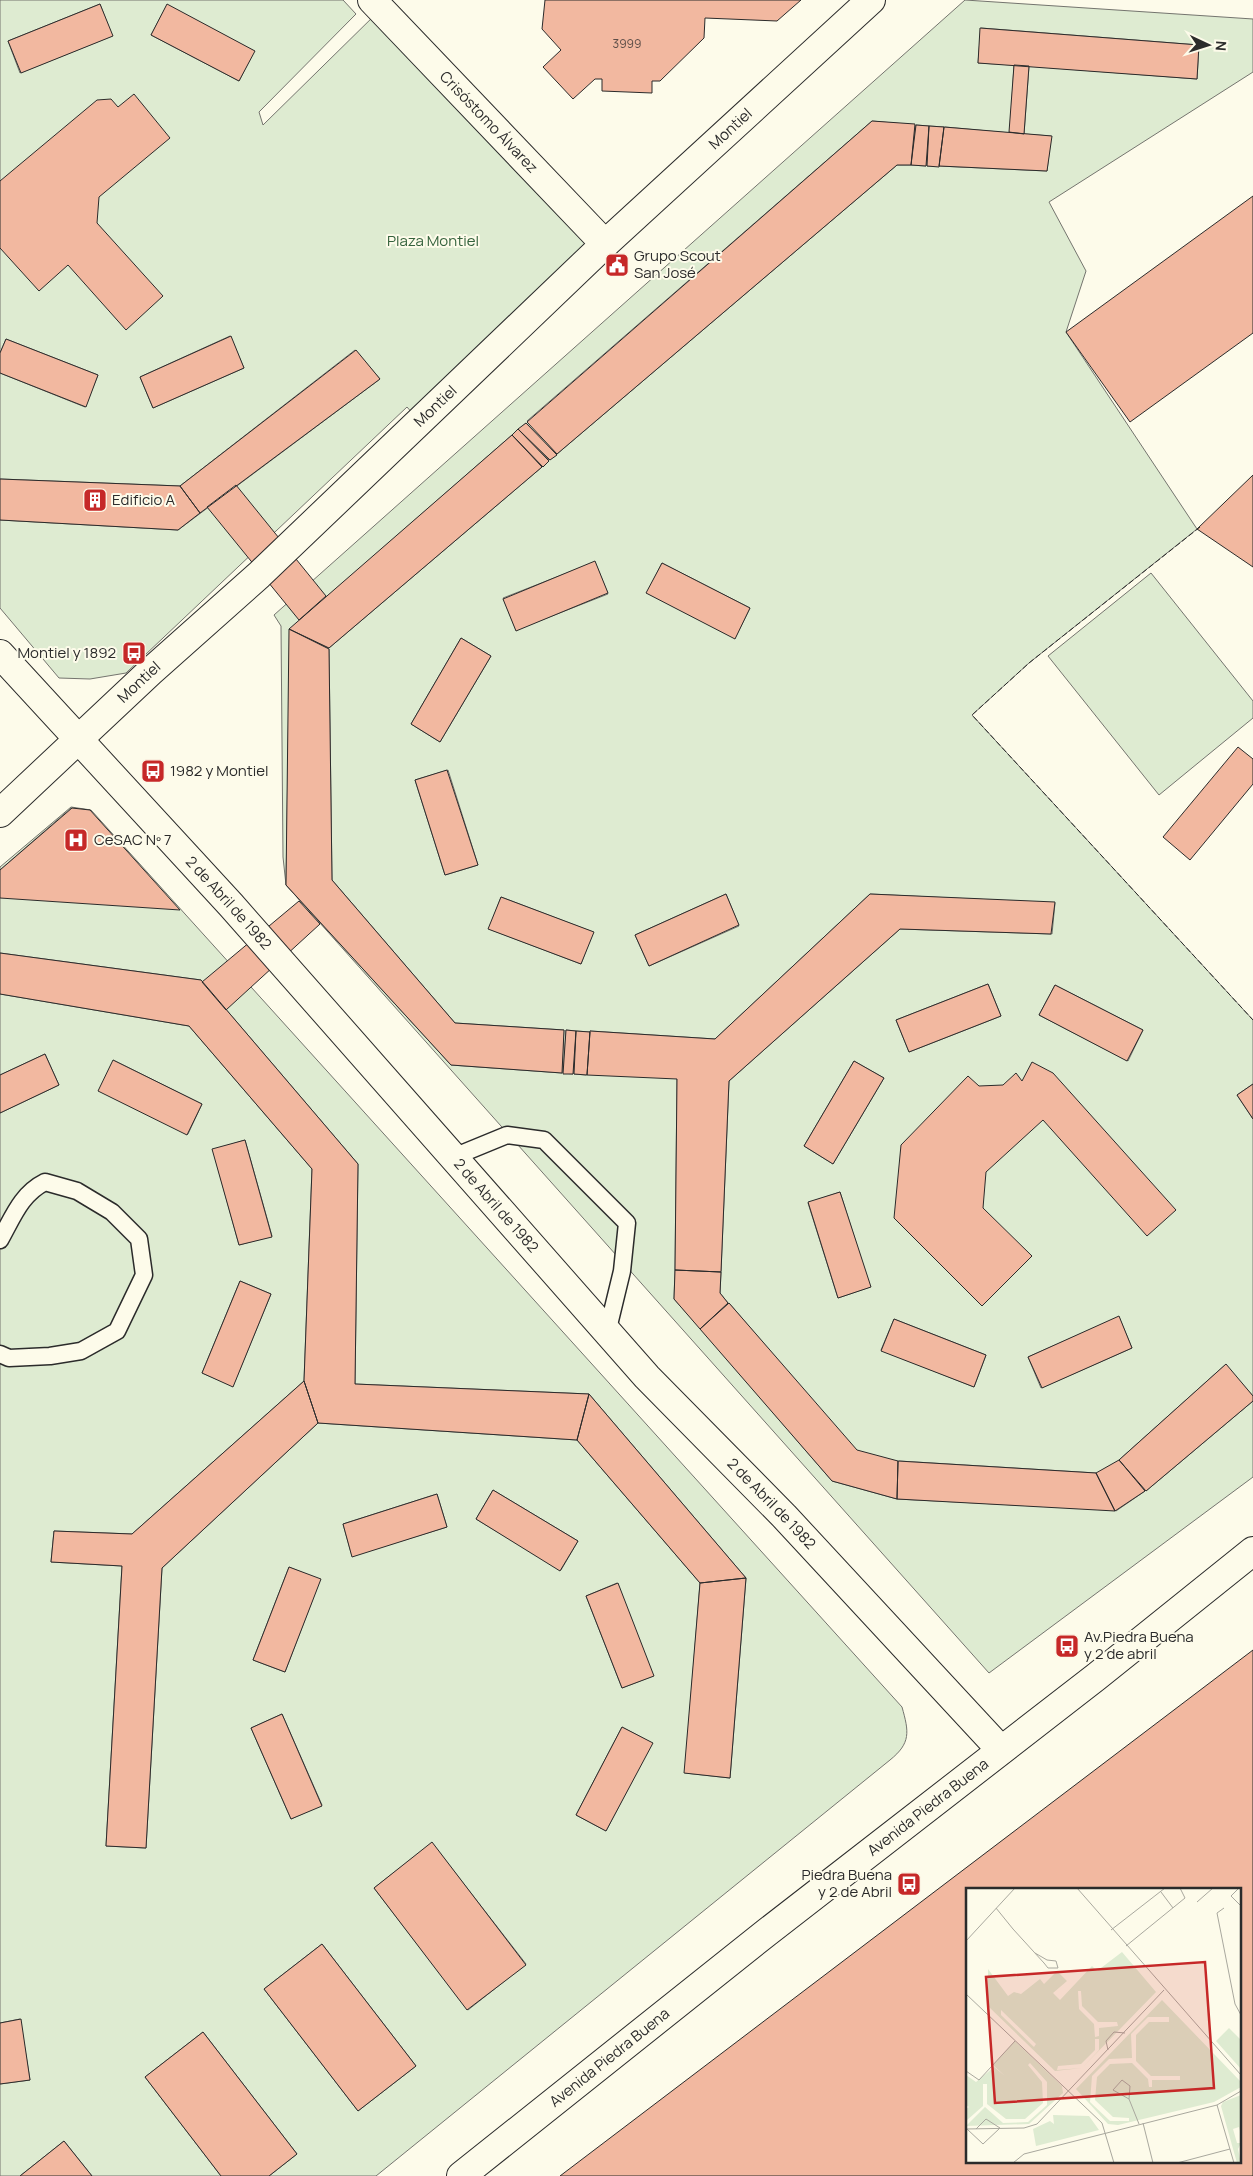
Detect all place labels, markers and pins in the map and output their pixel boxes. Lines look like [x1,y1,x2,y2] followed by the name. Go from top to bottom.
[634,245,721,283] place label: Grupo Scout San José
[604,252,630,278] public building icon: Grupo Scout San José
[82,487,108,513] building icon: Edificio A
[112,489,175,510] place label: Edificio A
[121,640,147,666] bus stop icon: Montiel y 1892
[18,642,116,663] place label: Montiel y 1892
[140,758,166,784] bus stop icon: 1982 y Montiel
[170,760,269,781] place label: 1982 y Montiel
[63,827,89,853] hospital icon: CeSAC Nº 7
[94,829,172,850] place label: CeSAC Nº 7
[1084,1626,1194,1664] place label: Av.Piedra Buena y 2 de abril
[1054,1633,1080,1659] bus stop icon: Av.Piedra Buena y 2 de abril
[801,1864,892,1902] place label: Piedra Buena y 2 de Abril
[896,1871,922,1897] bus stop icon: Piedra Buena y 2 de Abril

